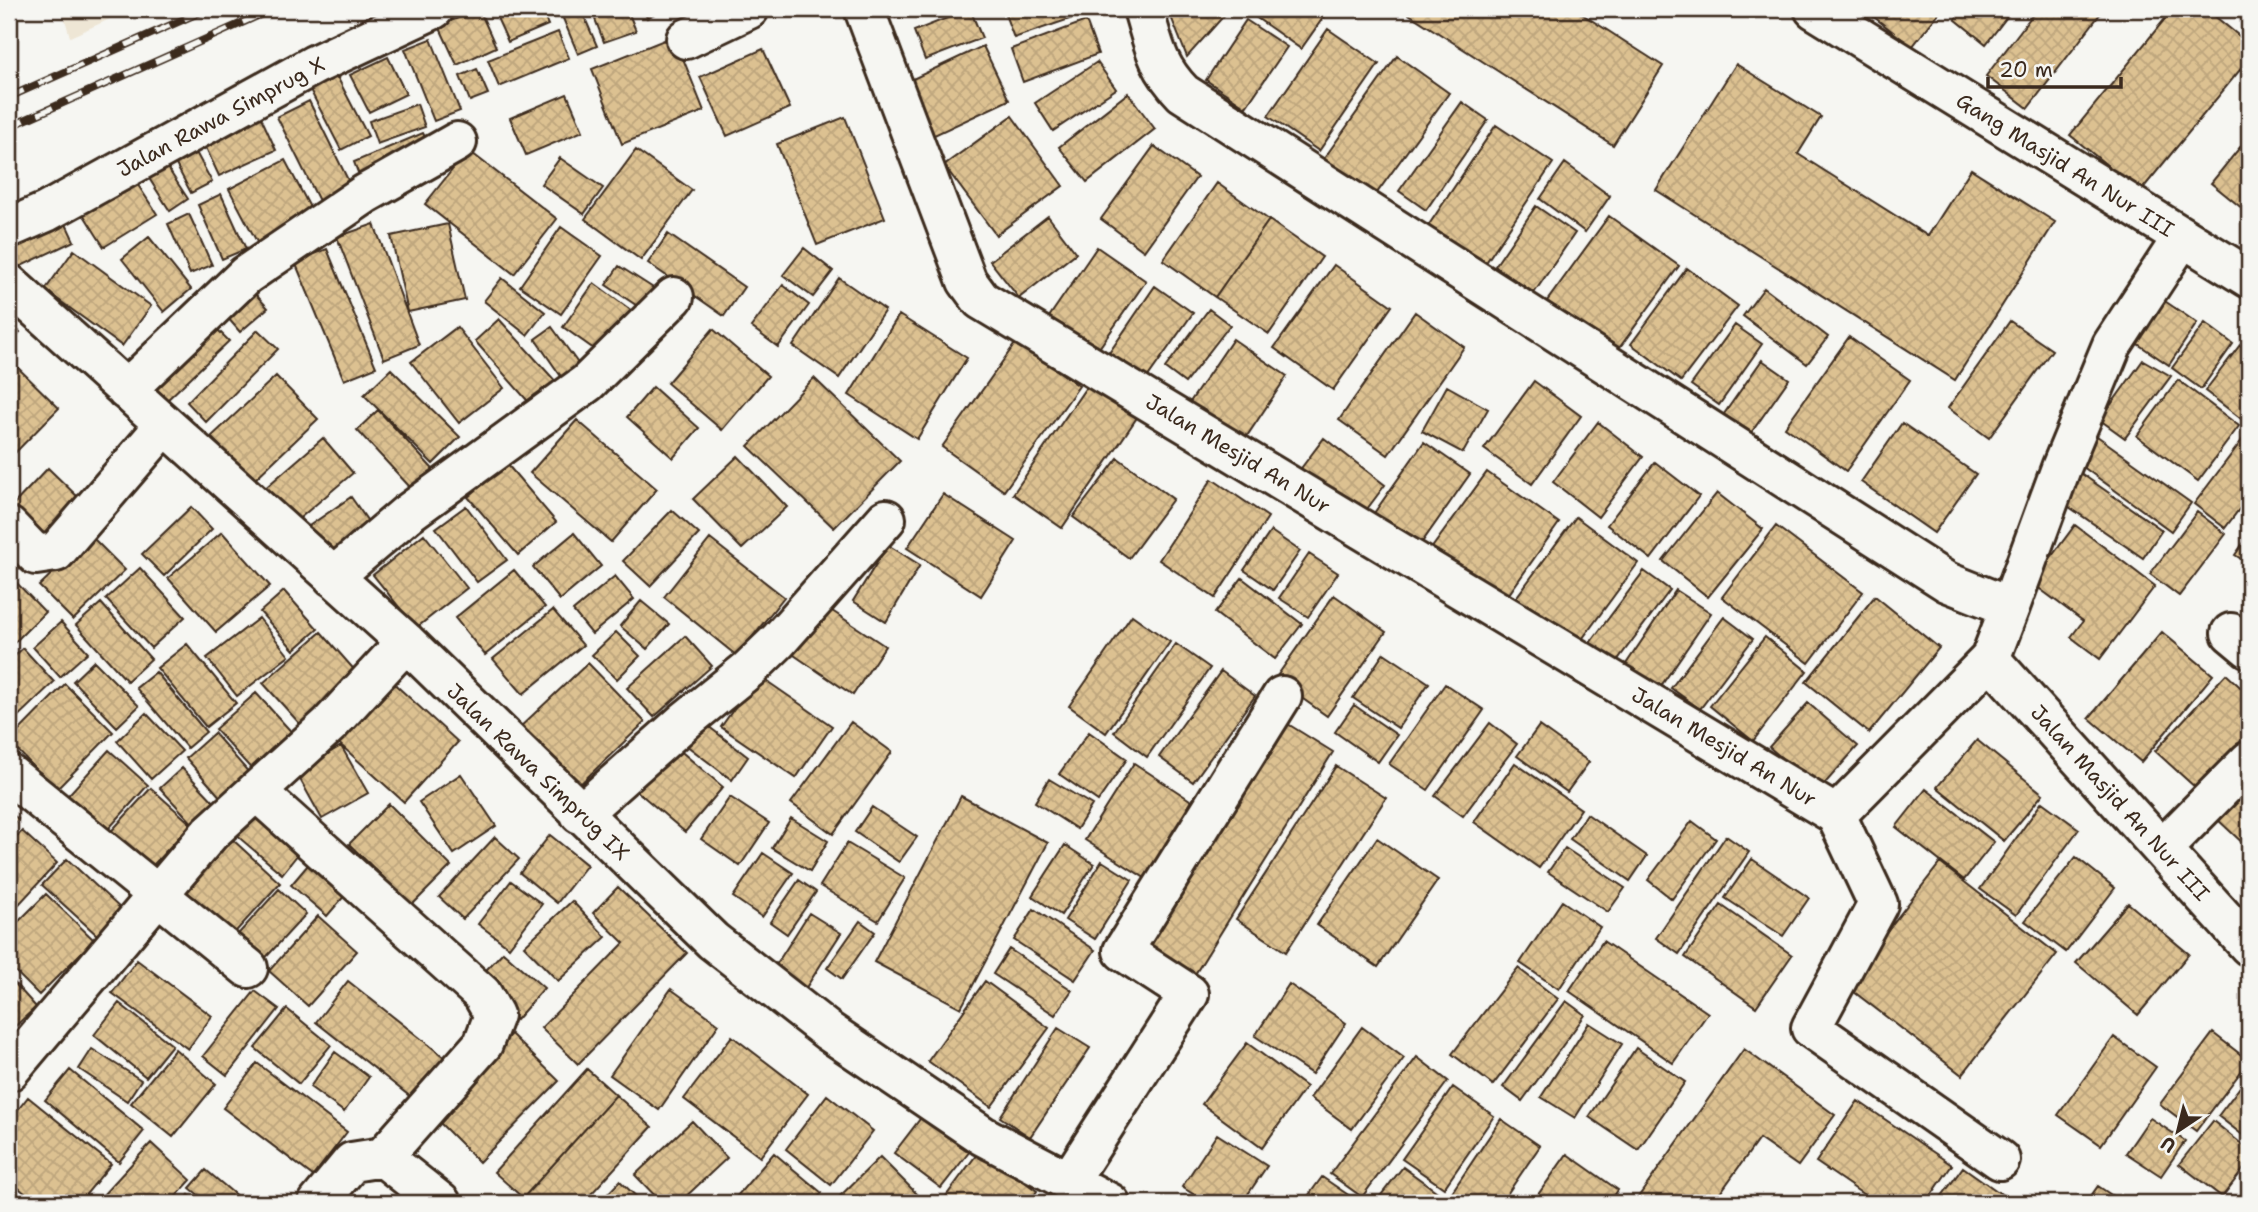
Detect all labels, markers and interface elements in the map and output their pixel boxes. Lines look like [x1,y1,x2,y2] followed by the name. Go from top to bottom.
[1988,46,2122,90] scale bar
[112,50,330,184] street label: Jalan Rawa Simprug X
[1999,56,2053,84] text: 20 m
[1951,86,2179,244] street label: Gang Masjid An Nur III
[1140,388,1336,520] street label: Jalan Mesjid An Nur
[441,677,635,867] street label: Jalan Rawa Simprug IX
[1626,681,1822,813] street label: Jalan Mesjid An Nur
[2024,699,2216,907] street label: Jalan Masjid An Nur III
[2142,1096,2212,1166] north arrow
[2156,1131,2181,1158] text: U

